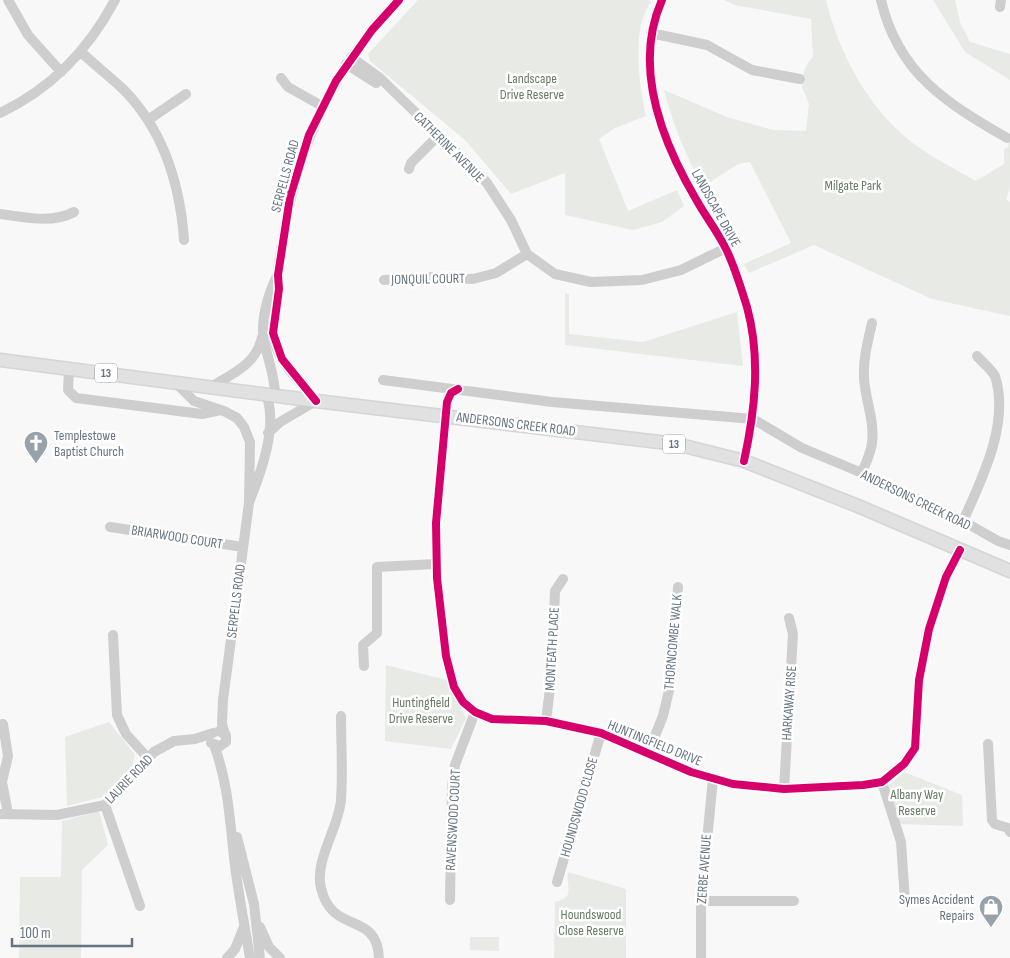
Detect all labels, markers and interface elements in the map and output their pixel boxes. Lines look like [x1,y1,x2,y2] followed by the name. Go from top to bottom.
[500,70,564,103] park label: Landscape Drive Reserve
[410,108,488,186] street label: CATHERINE AVENUE
[267,138,303,214] street label: SERPELLS ROAD
[688,166,744,250] street label: LANDSCAPE DRIVE
[825,177,882,194] park label: Milgate Park
[390,270,465,288] street label: JONQUIL COURT
[95,363,117,382] road number: 13
[454,408,577,440] street label: ANDERSONS CREEK ROAD
[54,427,124,460] place label: Templestowe Baptist Church
[23,430,49,464] church icon: Templestowe Baptist Church
[663,434,685,454] road number: 13
[857,466,974,534] street label: ANDERSONS CREEK ROAD
[130,521,224,553] street label: BRIARWOOD COURT
[223,563,249,639] street label: SERPELLS ROAD
[660,593,686,690] street label: THORNCOMBE WALK
[541,606,563,691] street label: MONTEATH PLACE
[778,665,800,741] street label: HARKAWAY RISE
[389,694,453,727] park label: Huntingfield Drive Reserve
[605,716,705,770] street label: HUNTINGFIELD DRIVE
[102,751,157,807] street label: LAURIE ROAD
[557,755,601,859] street label: HOUNDSWOOD CLOSE
[442,769,464,871] street label: RAVENSWOOD COURT
[890,786,944,819] park label: Albany Way Reserve
[693,833,715,904] street label: ZERBE AVENUE
[899,891,974,924] place label: Symes Accident Repairs
[978,894,1004,928] shop icon: Symes Accident Repairs
[558,906,624,939] park label: Houndswood Close Reserve
[12,916,132,948] scale bar
[20,924,51,943] text: 100 m

